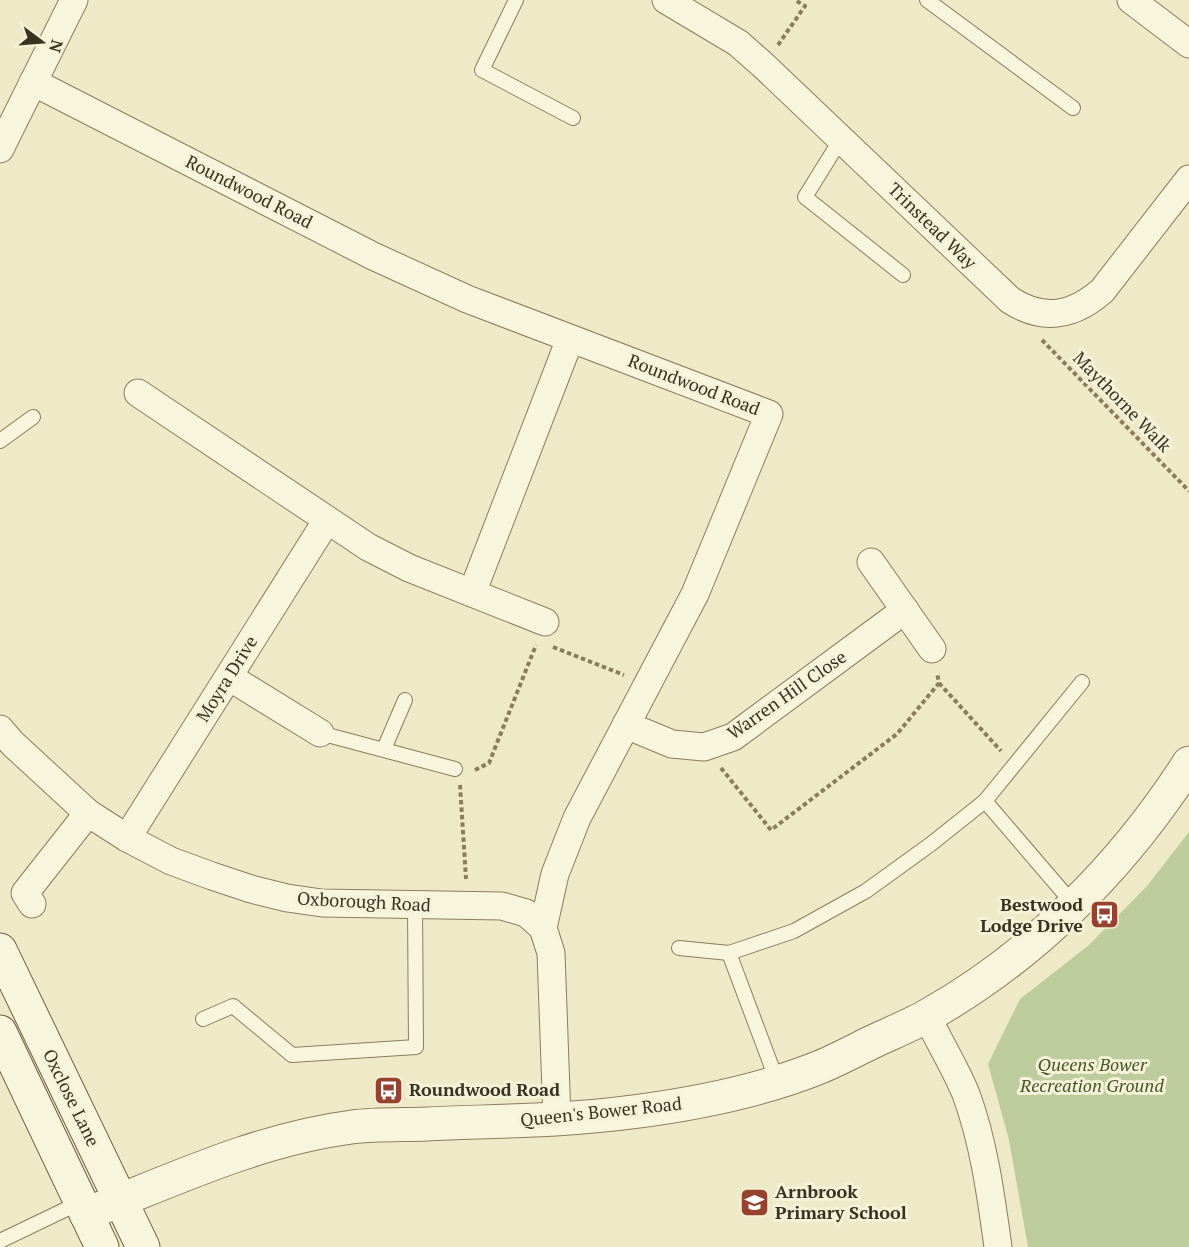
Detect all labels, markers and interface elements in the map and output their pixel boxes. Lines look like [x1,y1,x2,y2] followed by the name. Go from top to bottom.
[12,12,72,72] north arrow
[44,37,69,55] text: N
[182,149,317,233] street label: Roundwood Road
[883,177,983,274] street label: Trinstead Way
[1068,346,1178,457] street label: Maythorne Walk
[625,348,764,420] street label: Roundwood Road
[190,631,262,726] street label: Moyra Drive
[722,644,851,744] street label: Warren Hill Close
[297,886,432,916] street label: Oxborough Road
[980,892,1083,937] place label: Bestwood Lodge Drive
[1088,899,1120,931] bus stop icon: Bestwood Lodge Drive
[38,1045,106,1150] street label: Oxclose Lane
[1019,1052,1164,1097] park label: Queens Bower Recreation Ground
[372,1074,404,1106] bus stop icon: Roundwood Road
[409,1077,560,1101] place label: Roundwood Road
[519,1091,683,1131] street label: Queen's Bower Road
[775,1179,907,1224] place label: Arnbrook Primary School
[738,1186,770,1218] school or university icon: Arnbrook Primary School

